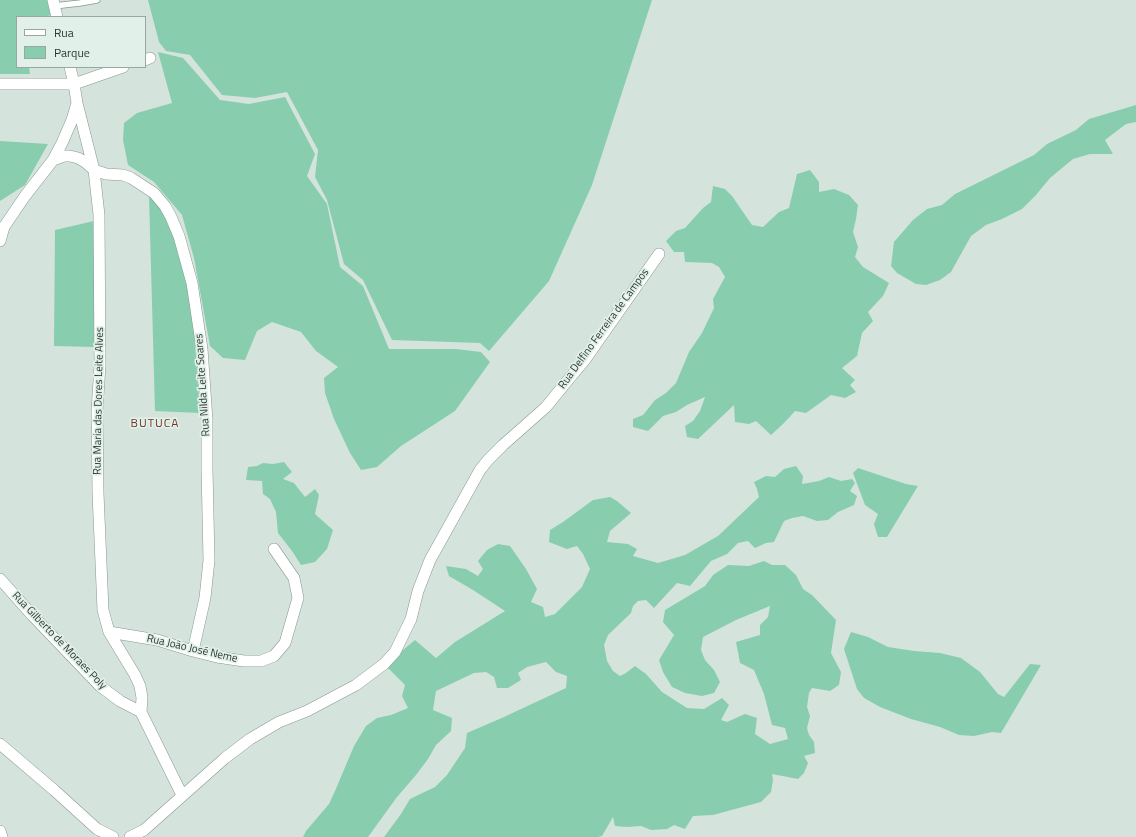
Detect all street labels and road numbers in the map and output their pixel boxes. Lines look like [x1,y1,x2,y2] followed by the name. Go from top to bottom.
[556,266,652,392] street label: Rua Delfino Ferreira de Campos
[91,327,107,475] street label: Rua Maria das Dores Leite Alves
[193,333,213,437] street label: Rua Nilda Leite Soares
[9,589,109,693] street label: Rua Gilberto de Moraes Poly
[145,632,239,666] street label: Rua João José Neme

